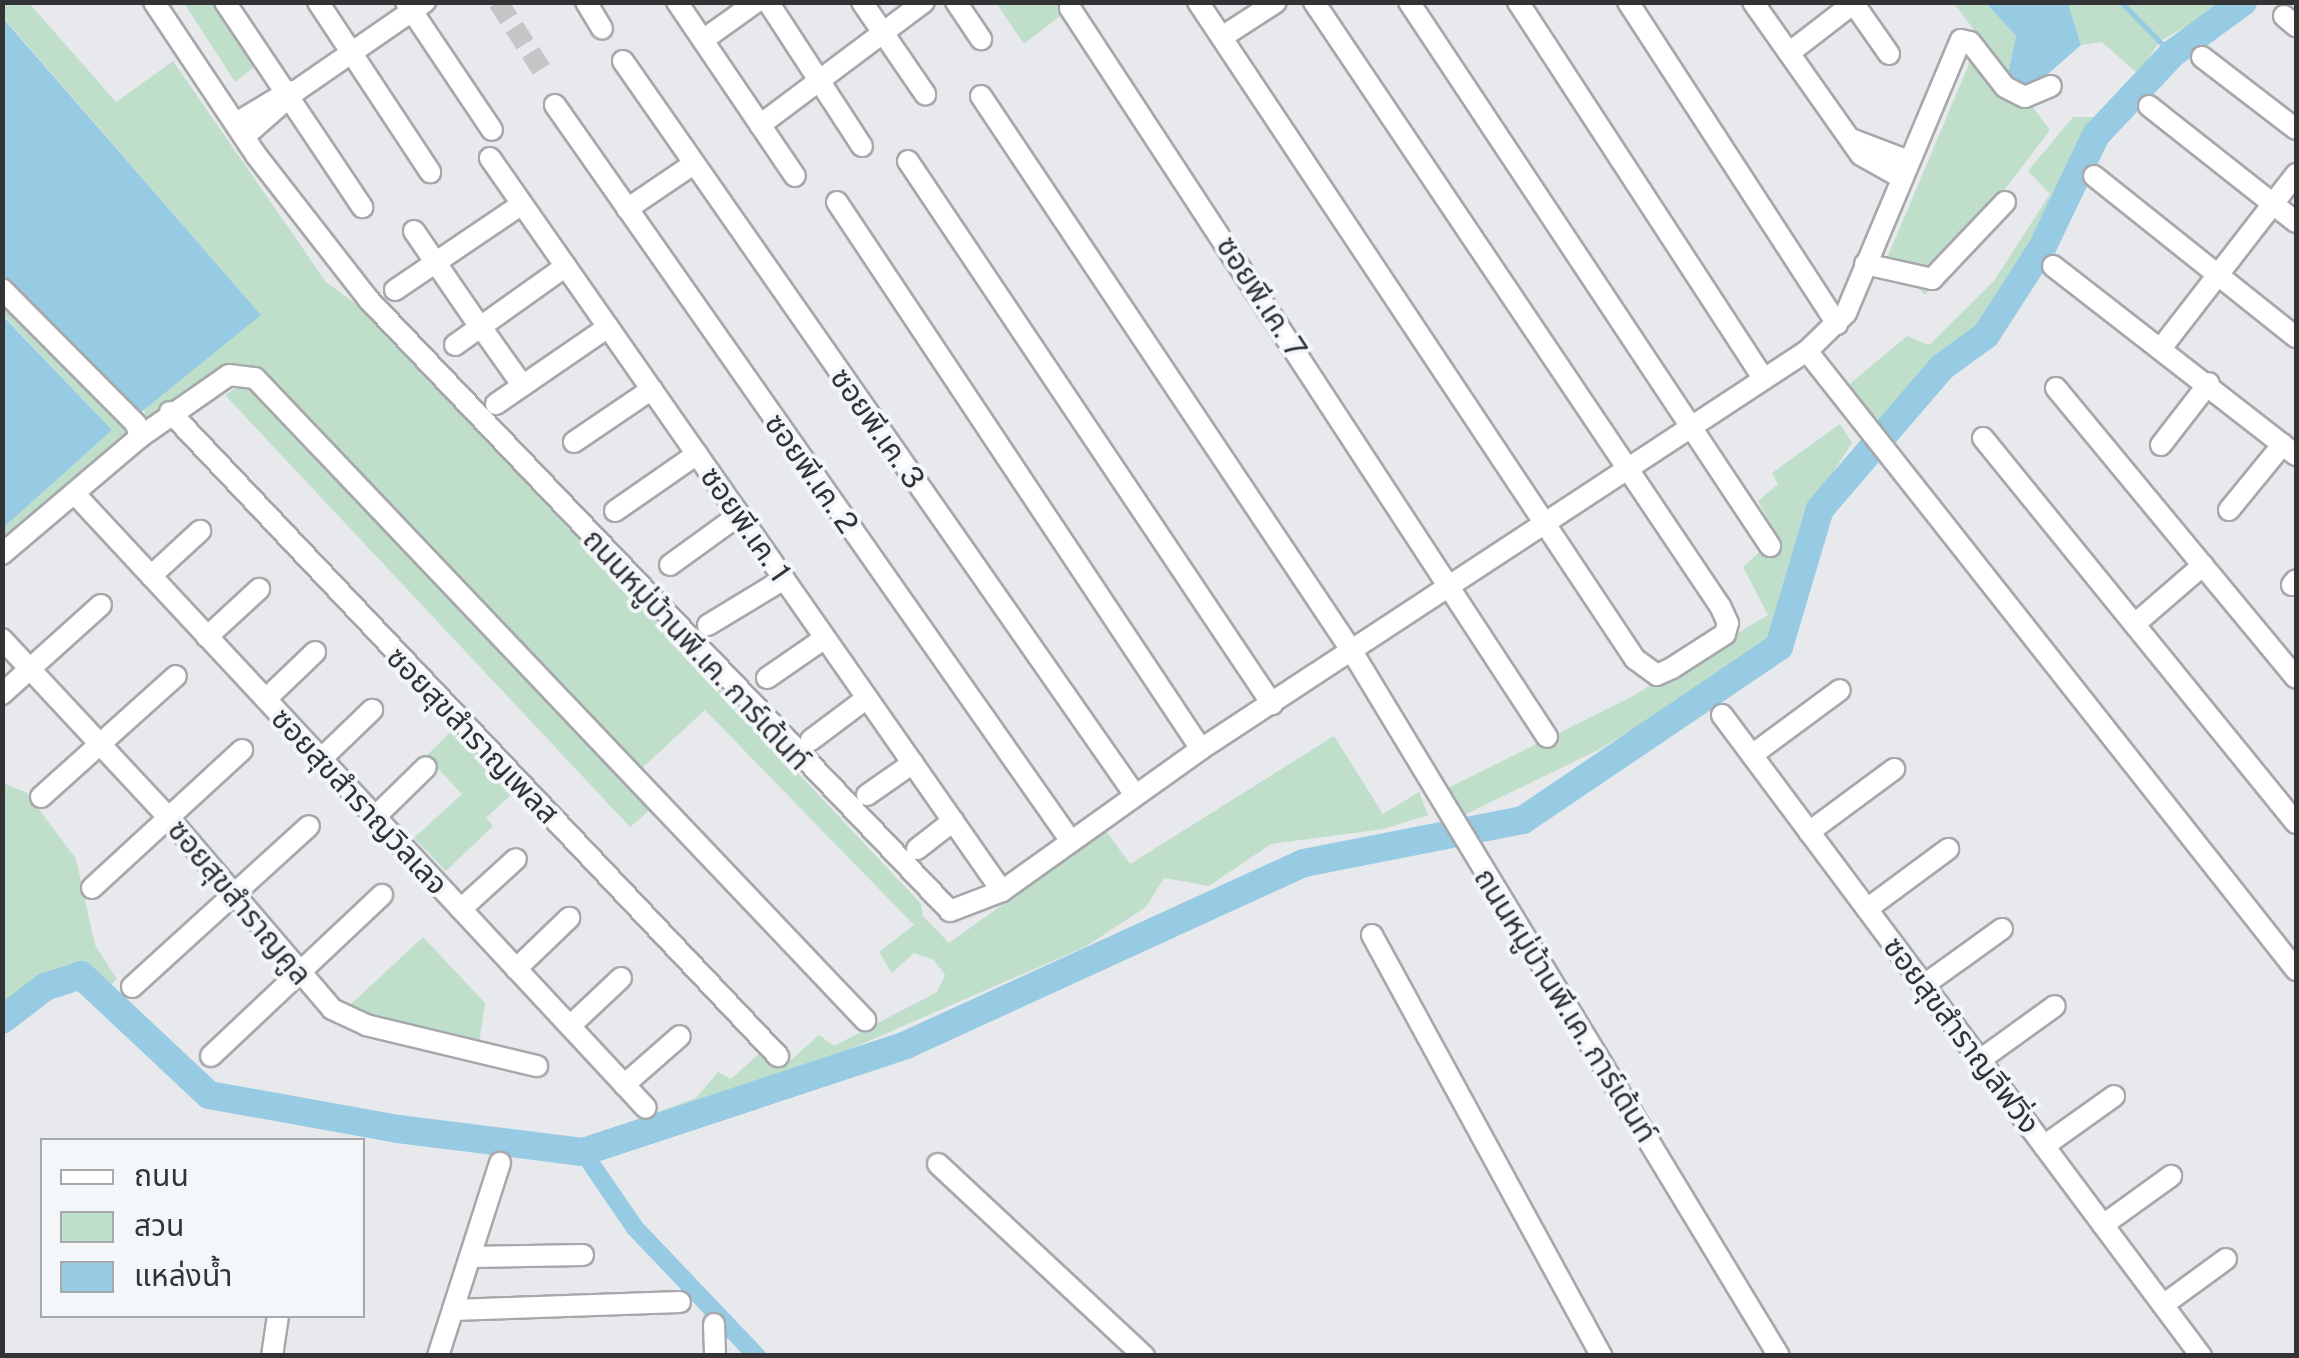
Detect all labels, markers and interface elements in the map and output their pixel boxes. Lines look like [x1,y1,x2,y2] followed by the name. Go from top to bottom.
[1209,229,1315,365] street label: ซอยพี.เค. 7
[823,361,933,495] street label: ซอยพี.เค. 3
[758,406,866,540] street label: ซอยพี.เค. 2
[693,459,799,589] street label: ซอยพี.เค. 1
[576,521,818,777] street label: ถนนหมู่บ้านพี.เค. การ์เด้นท์
[379,639,567,831] street label: ซอยสุขสำราญเพลส
[264,700,456,902] street label: ซอยสุขสำราญวิลเลจ
[161,812,319,992] street label: ซอยสุขสำราญคูล
[1467,861,1665,1149] street label: ถนนหมู่บ้านพี.เค. การ์เด้นท์
[1876,929,2048,1141] street label: ซอยสุขสำราญลีฟวิ่ง
[40,1138,365,1318] legend
[134,1157,189,1193] text: ถนน
[134,1207,184,1243] text: สวน
[134,1257,232,1293] text: แหล่งน้ำ

